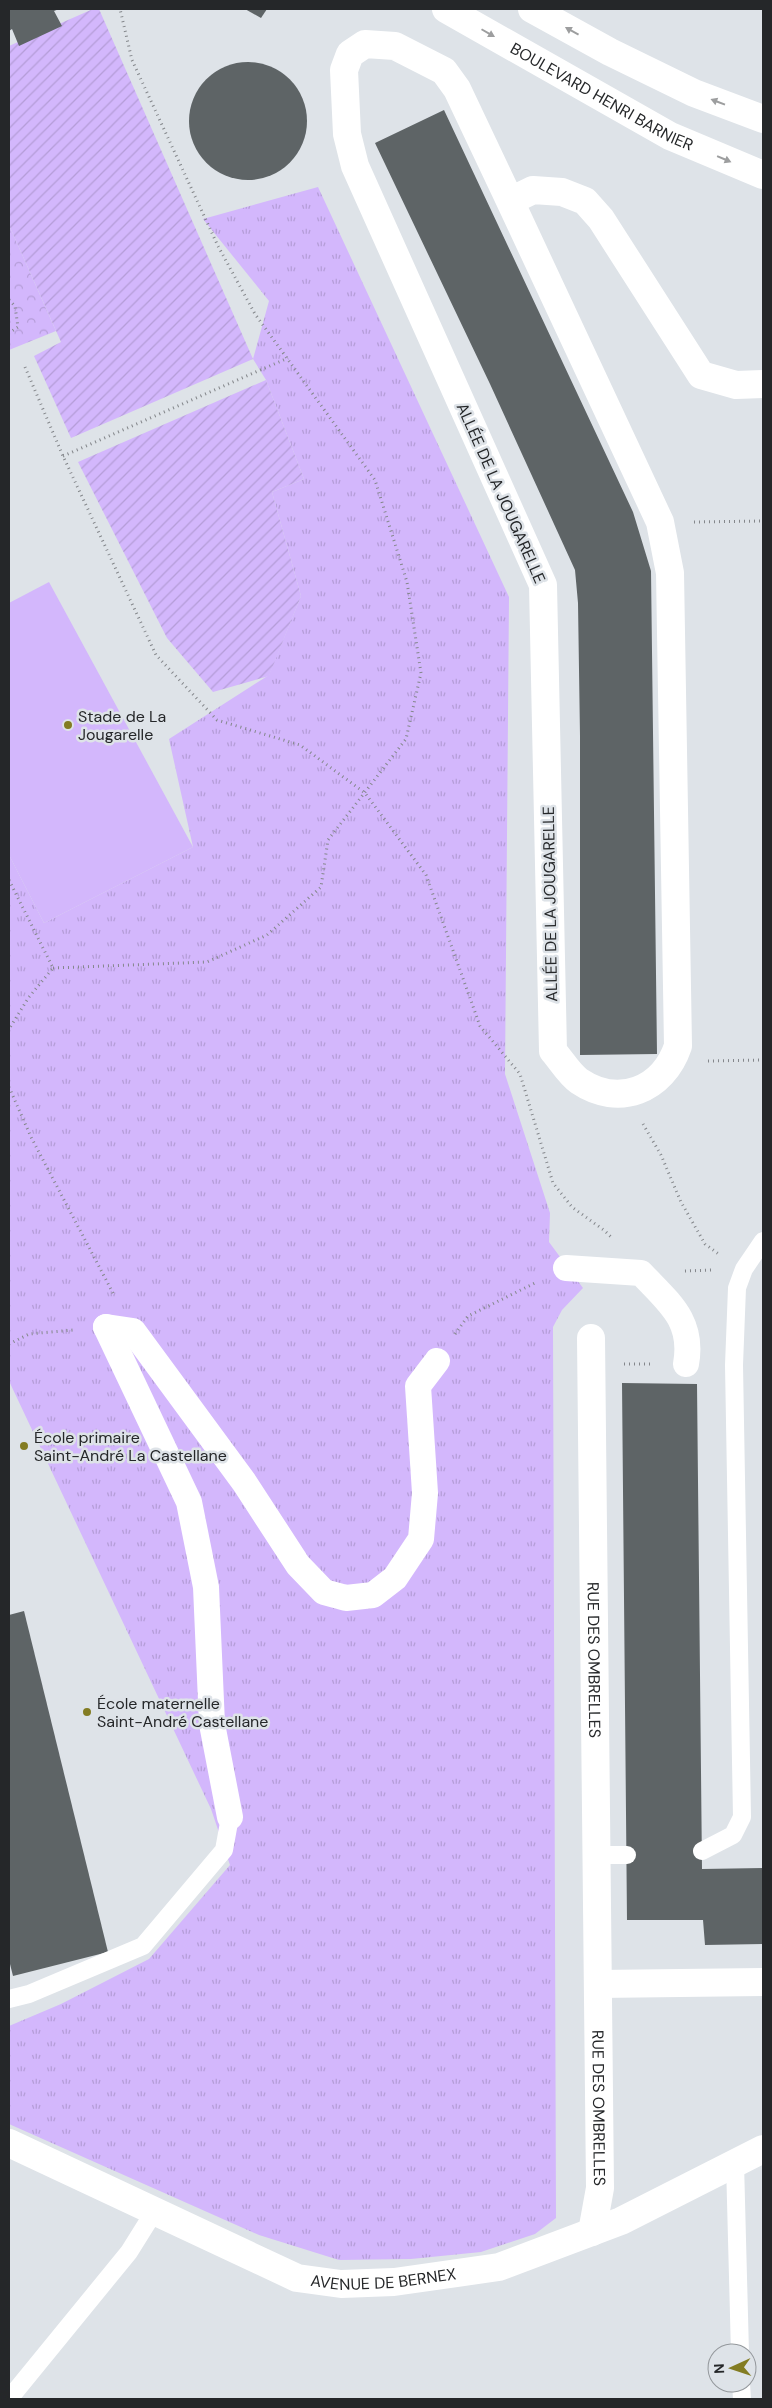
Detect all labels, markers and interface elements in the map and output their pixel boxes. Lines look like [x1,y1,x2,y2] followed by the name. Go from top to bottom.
[564,27,579,35] one-way arrow
[481,29,496,37] one-way arrow
[507,37,697,155] street label: BOULEVARD HENRI BARNIER
[710,98,725,106] one-way arrow
[717,155,731,163] one-way arrow
[452,399,550,587] street label: ALLÉE DE LA JOUGARELLE
[78,706,166,745] place label: Stade de La Jougarelle
[62,719,74,731] marker: Stade de La Jougarelle
[538,806,562,1002] street label: ALLÉE DE LA JOUGARELLE
[34,1427,227,1466] place label: École primaire Saint-André La Castellane
[18,1440,30,1452] marker: École primaire Saint-André La Castellane
[583,1582,606,1738] street label: RUE DES OMBRELLES
[97,1693,268,1732] place label: École maternelle Saint-André Castellane
[81,1706,93,1718] marker: École maternelle Saint-André Castellane
[588,2030,610,2186] street label: RUE DES OMBRELLES
[309,2263,458,2295] street label: AVENUE DE BERNEX
[707,2343,757,2393] north arrow
[710,2363,728,2374] text: N

